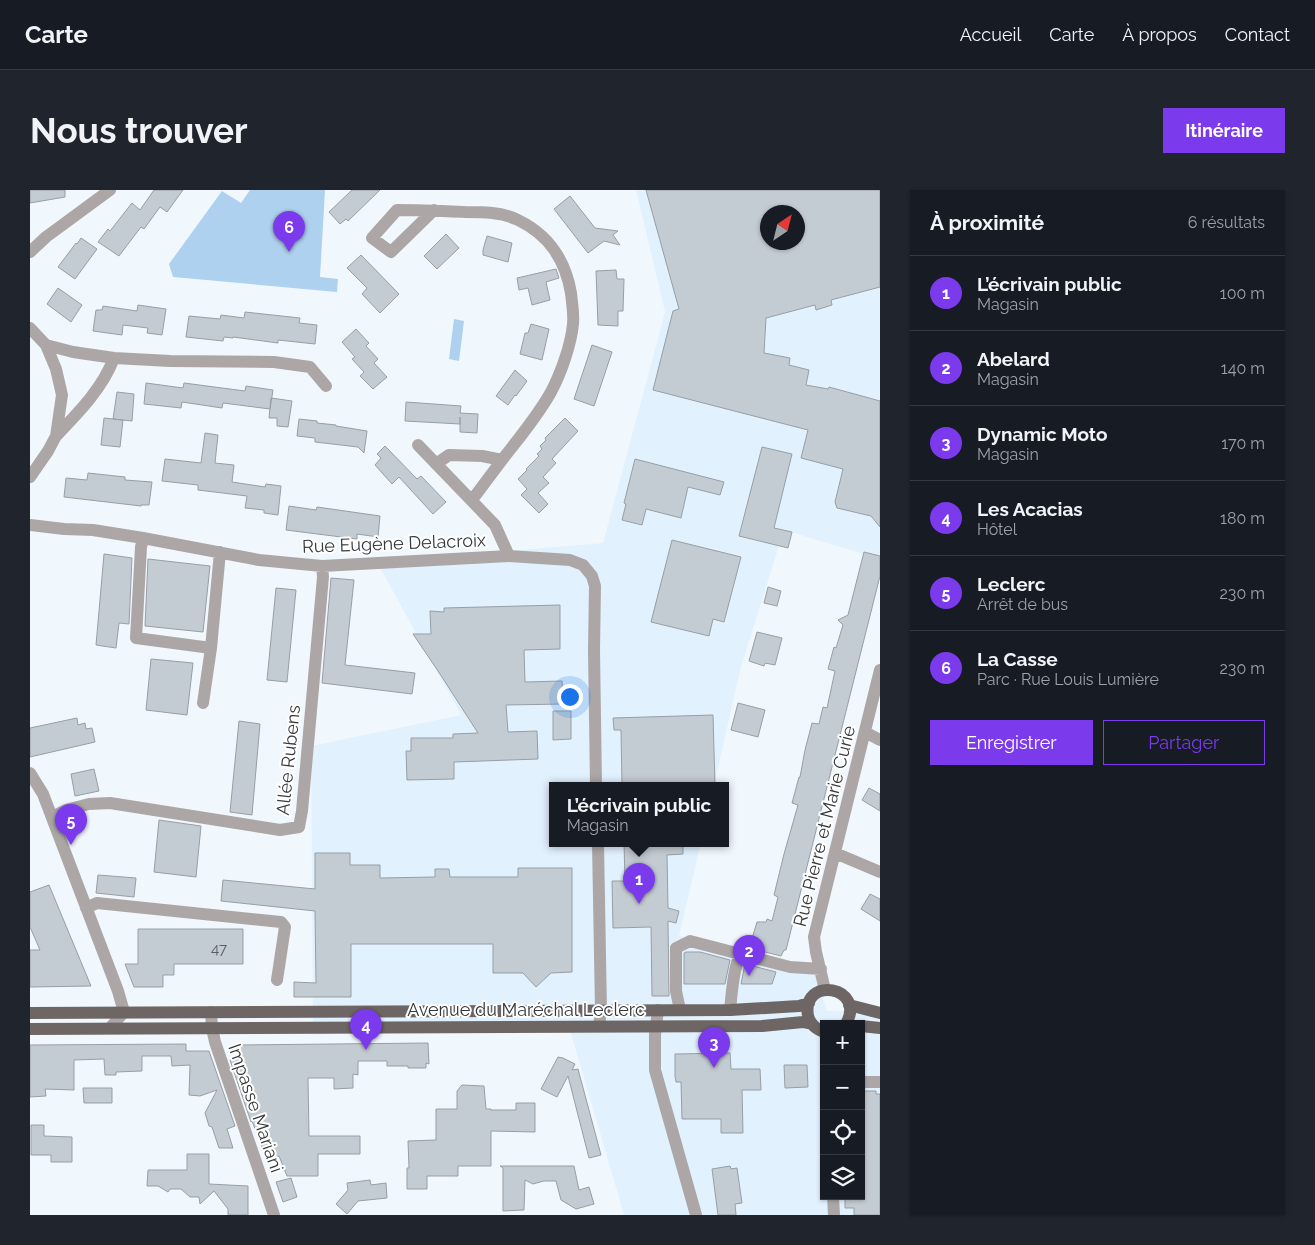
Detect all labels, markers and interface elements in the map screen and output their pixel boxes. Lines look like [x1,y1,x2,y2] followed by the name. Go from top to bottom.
[25,20,88,49] text: Carte
[960,24,1021,45] text: Accueil
[1049,24,1094,45] text: Carte
[1122,24,1197,45] text: À propos
[1225,24,1290,45] text: Contact
[1163,108,1285,153] button: Itinéraire
[30,110,248,151] text: Nous trouver
[760,205,805,250] north arrow
[930,210,1044,235] text: À proximité
[273,211,305,252] pin: 6
[1188,213,1265,232] text: 6 résultats
[977,273,1122,295] text: L’écrivain public
[942,284,950,303] text: 1
[1220,284,1265,303] text: 100 m
[977,295,1039,314] text: Magasin
[977,348,1050,370] text: Abelard
[941,359,951,378] text: 2
[1221,359,1265,378] text: 140 m
[977,370,1039,389] text: Magasin
[977,423,1108,445] text: Dynamic Moto
[942,434,950,453] text: 3
[1221,434,1265,453] text: 170 m
[977,445,1039,464] text: Magasin
[977,498,1083,520] text: Les Acacias
[941,509,951,528] text: 4
[1220,509,1265,528] text: 180 m
[977,520,1017,539] text: Hôtel
[302,529,486,557] street label: Rue Eugène Delacroix
[977,573,1045,595] text: Leclerc
[942,584,950,603] text: 5
[1220,584,1265,603] text: 230 m
[977,595,1068,614] text: Arrêt de bus
[977,648,1058,670] text: La Casse
[941,659,951,678] text: 6
[1220,659,1265,678] text: 230 m
[977,670,1159,689] text: Parc · Rue Louis Lumière
[557,684,583,710] your location
[272,703,304,816] street label: Allée Rubens
[930,720,1093,765] button: Enregistrer
[1103,720,1265,765] button: Partager
[789,723,859,929] street label: Rue Pierre et Marie Curie
[549,782,729,847] popup
[567,794,711,816] text: L’écrivain public
[55,804,87,845] pin: 5
[567,816,629,835] text: Magasin
[623,863,655,904] pin: 1
[733,935,765,976] pin: 2
[211,940,227,958] house number: 47
[407,999,645,1020] street label: Avenue du Maréchal Leclerc
[350,1009,382,1050] pin: 4
[820,1020,865,1200] map controls
[820,1020,865,1065] button: +
[698,1027,730,1068] pin: 3
[224,1041,288,1175] street label: Impasse Mariani
[820,1065,865,1110] button: −
[820,1110,865,1155] button: locate
[820,1155,865,1200] button: layers

